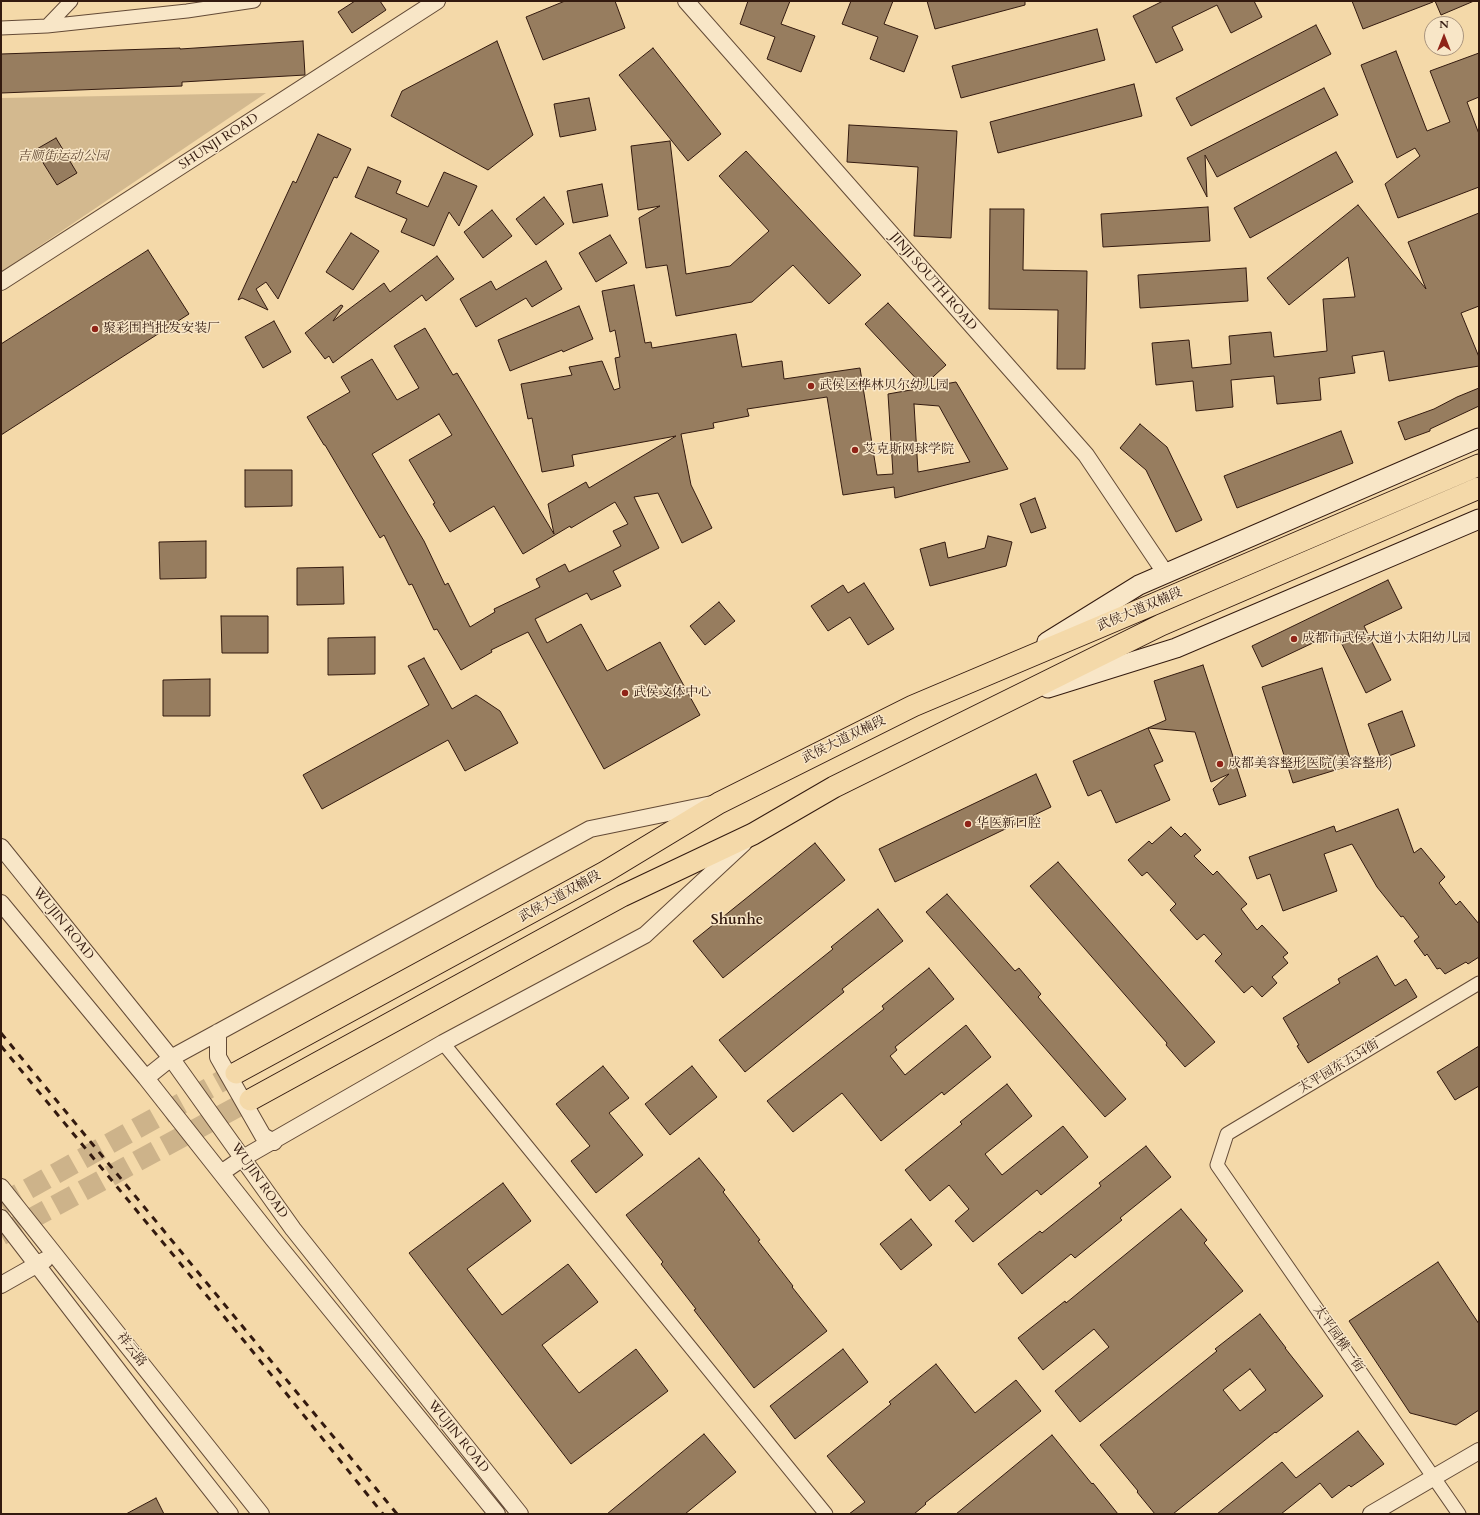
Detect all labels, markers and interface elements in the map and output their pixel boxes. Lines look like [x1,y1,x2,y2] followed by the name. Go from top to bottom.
[1424,16,1464,56] north arrow
[1439,17,1449,32] text: N
[176,111,262,173] street label: SHUNJI ROAD
[18,149,108,165] park label: 吉顺街运动公园
[886,230,980,334] street label: JINJI SOUTH ROAD
[103,321,220,337] place label: 聚彩围挡批发安装厂
[90,324,100,334] marker: 聚彩围挡批发安装厂
[819,378,949,394] place label: 武侯区桦林贝尔幼儿园
[806,381,816,391] marker: 武侯区桦林贝尔幼儿园
[863,442,954,458] place label: 艾克斯网球学院
[850,445,860,455] marker: 艾克斯网球学院
[1095,585,1185,635] street label: 武侯大道双楠段
[1302,631,1471,647] place label: 成都市武侯大道小太阳幼儿园
[1289,634,1299,644] marker: 成都市武侯大道小太阳幼儿园
[633,685,711,701] place label: 武侯文体中心
[620,688,630,698] marker: 武侯文体中心
[800,713,888,767] street label: 武侯大道双楠段
[1228,756,1392,772] place label: 成都美容整形医院(美容整形)
[1215,759,1225,769] marker: 成都美容整形医院(美容整形)
[976,816,1041,832] place label: 华医新口腔
[963,819,973,829] marker: 华医新口腔
[516,868,604,926] street label: 武侯大道双楠段
[29,885,97,963] street label: WUJIN ROAD
[711,912,763,930] district label: Shunhe
[1296,1037,1382,1097] street label: 太平园东五34街
[227,1140,291,1222] street label: WUJIN ROAD
[1309,1303,1367,1375] street label: 太平园横一街
[113,1330,149,1370] street label: 祥云路
[424,1398,492,1476] street label: WUJIN ROAD

